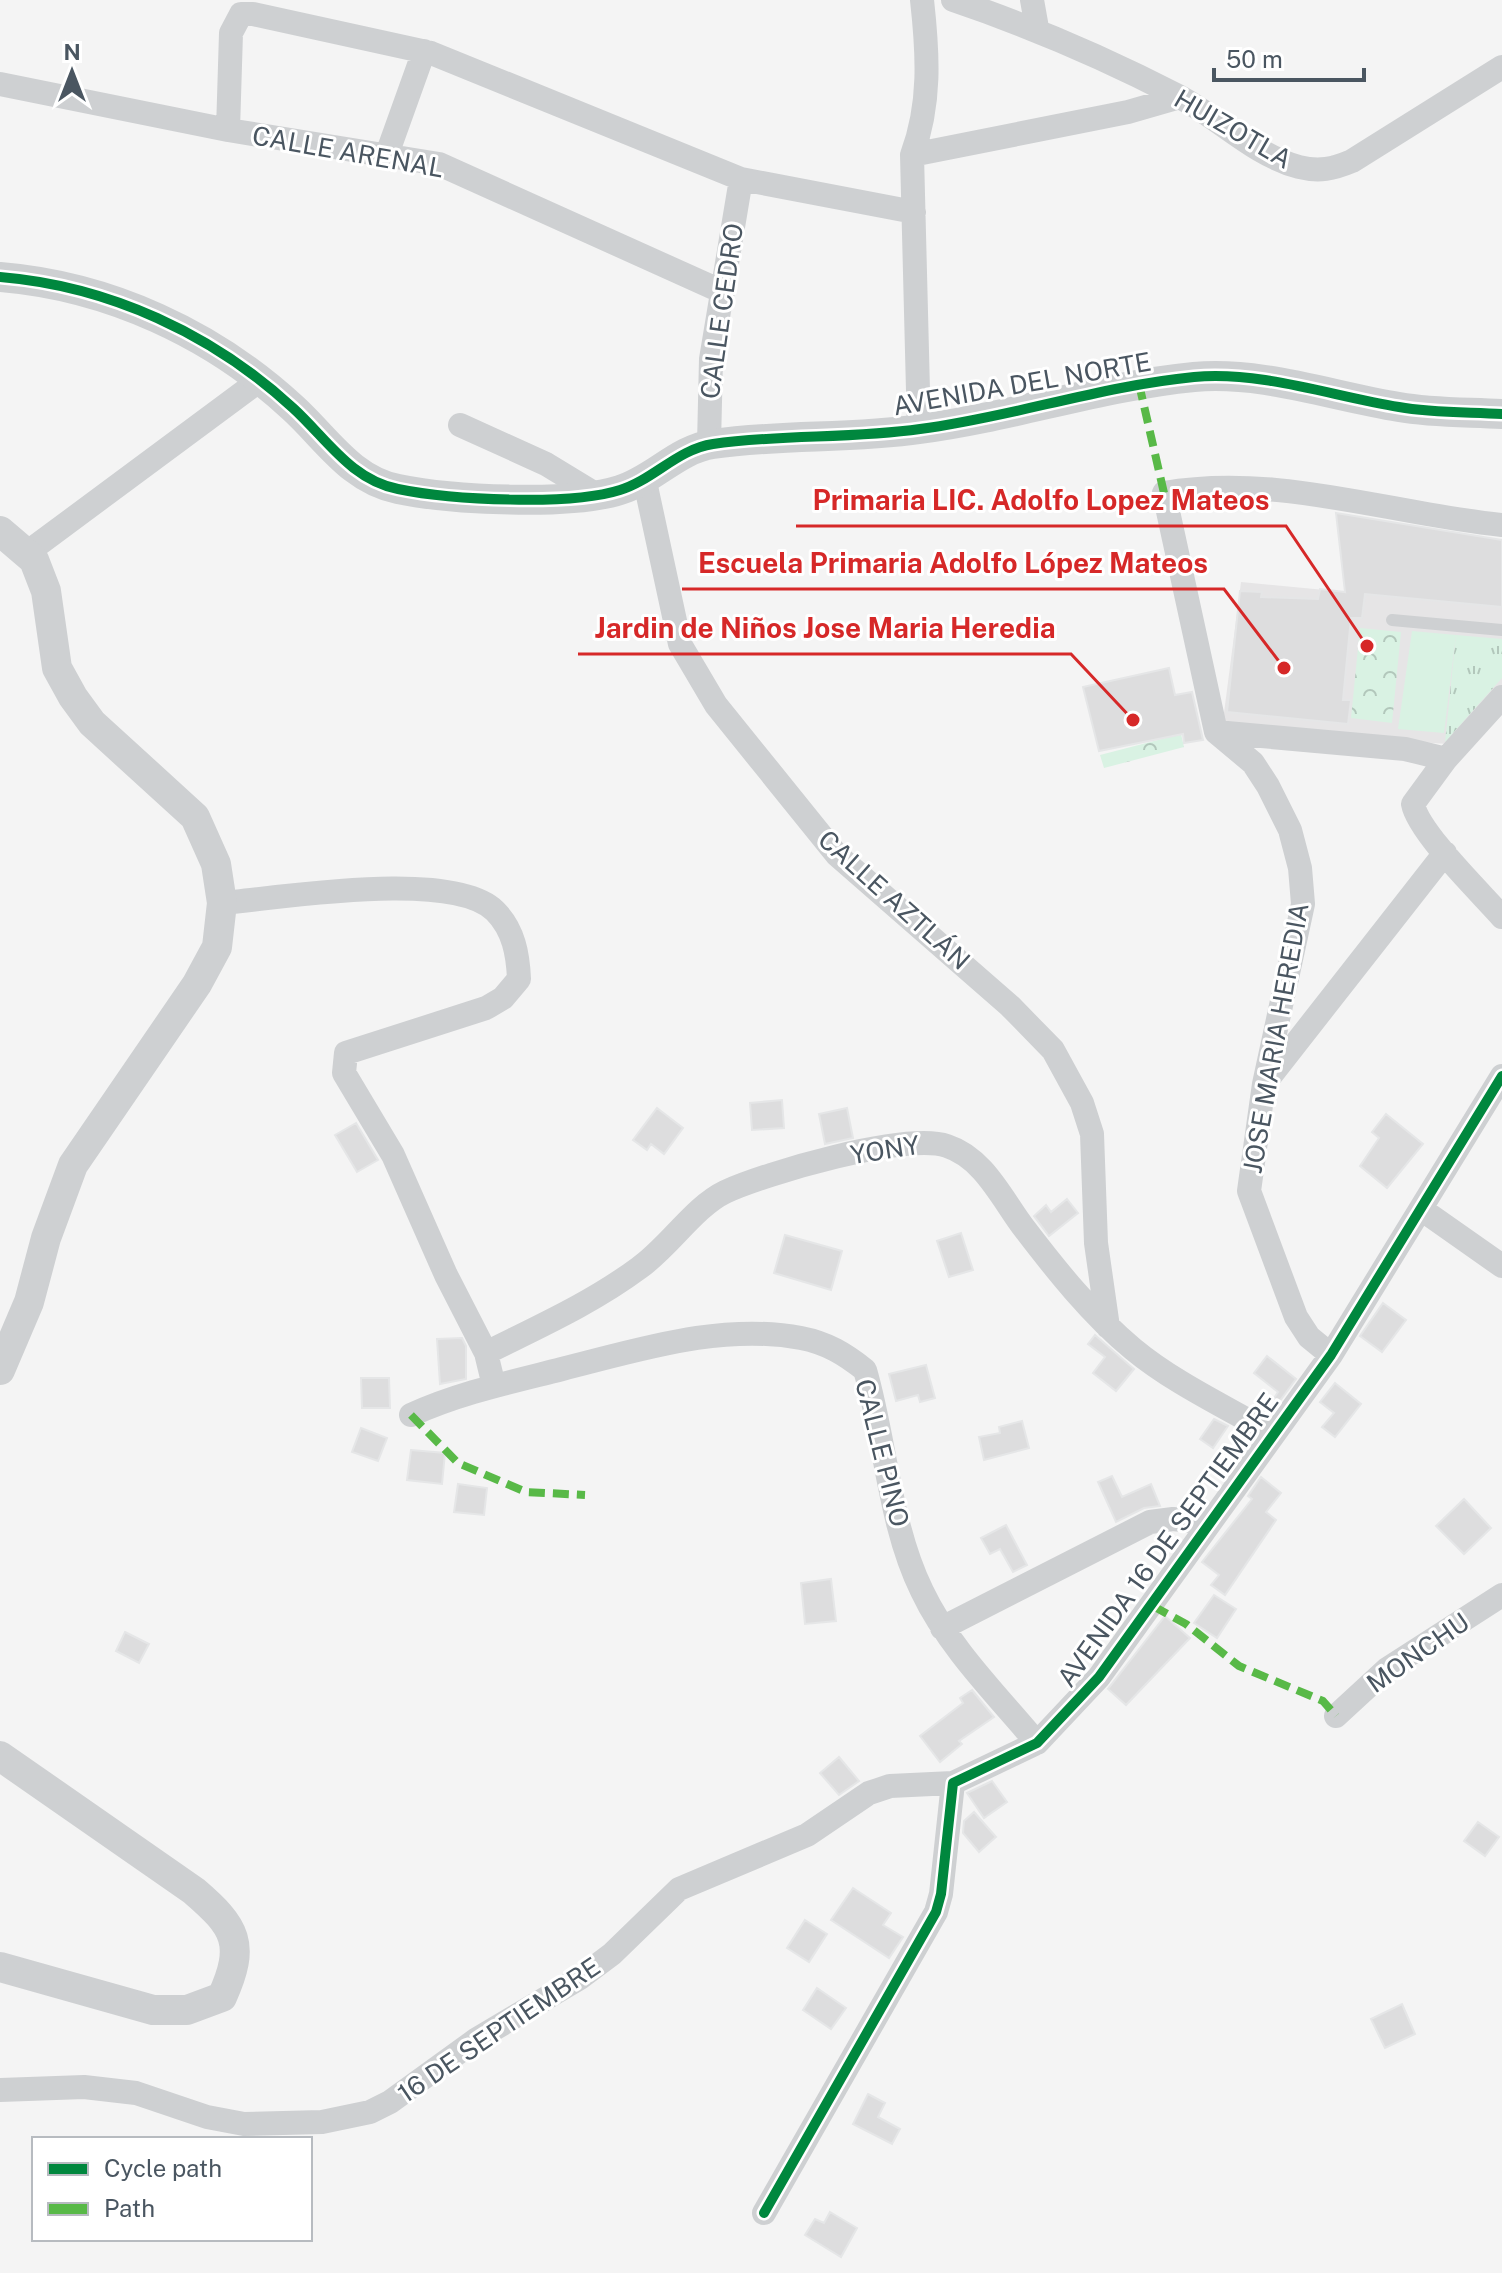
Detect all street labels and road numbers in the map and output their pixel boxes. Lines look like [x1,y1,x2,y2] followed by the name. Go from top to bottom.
[1169,83,1298,175] street label: HUIZOTLA
[250,119,446,184] street label: CALLE ARENAL
[694,221,749,401] street label: CALLE CEDRO
[890,346,1153,421] street label: AVENIDA DEL NORTE
[812,824,976,976] street label: CALLE AZTLÁN
[1236,900,1315,1176] street label: JOSE MARIA HEREDIA
[848,1129,922,1170] street label: YONY
[849,1376,916,1530] street label: CALLE PINO
[1051,1387,1285,1693] street label: AVENIDA 16 DE SEPTIEMBRE
[1361,1606,1475,1699] street label: MONCHU
[392,1950,606,2109] street label: 16 DE SEPTIEMBRE

